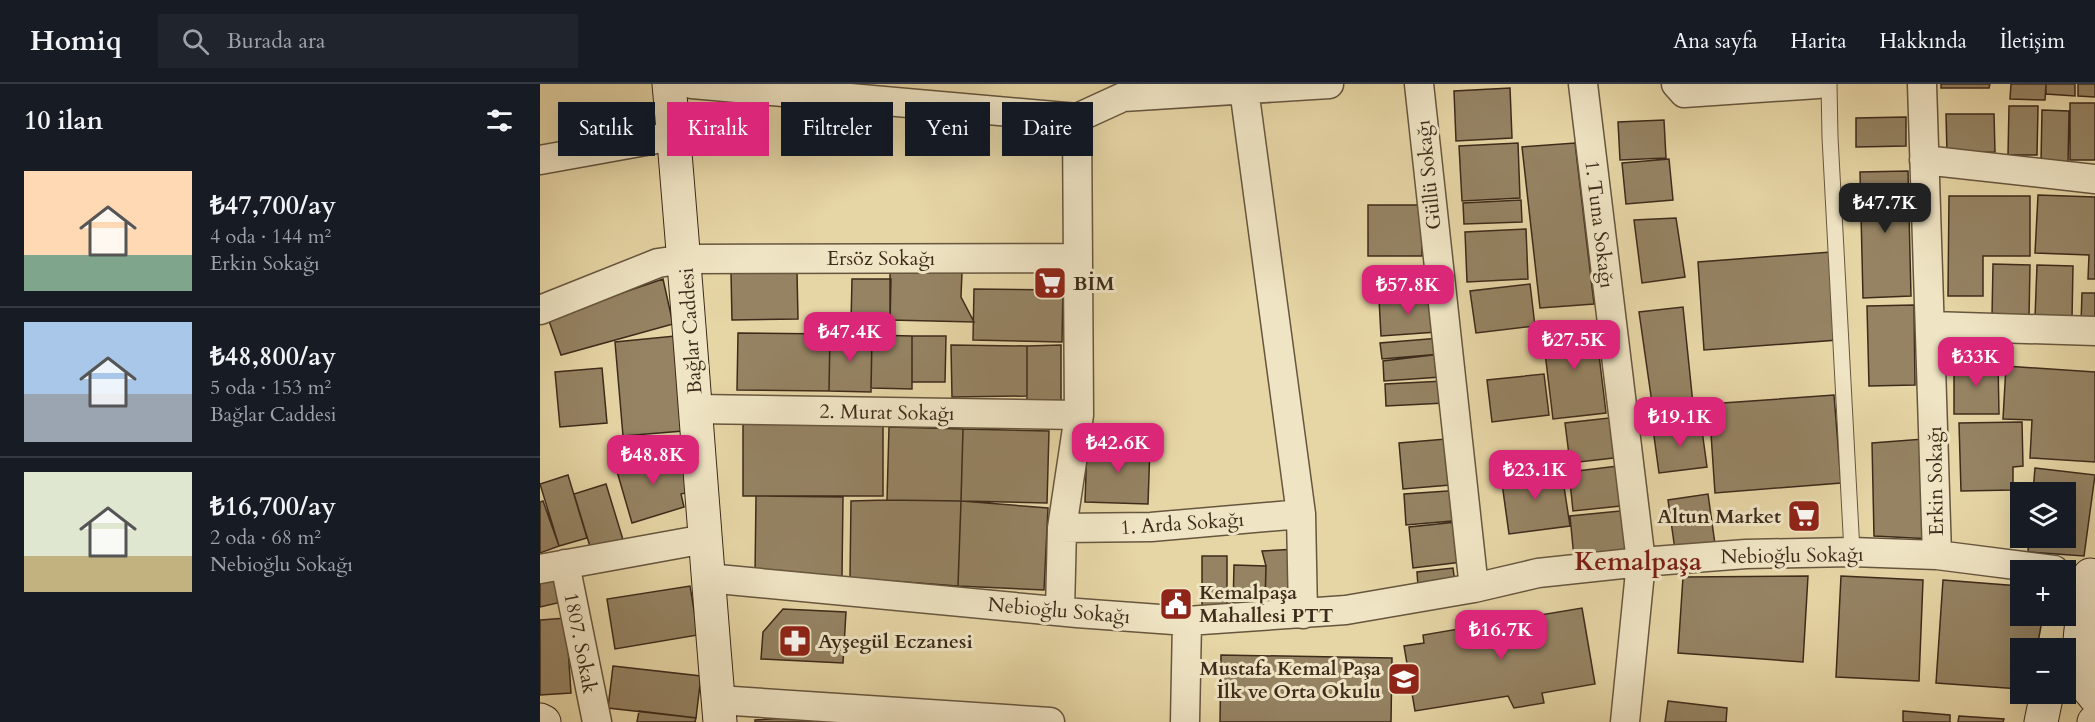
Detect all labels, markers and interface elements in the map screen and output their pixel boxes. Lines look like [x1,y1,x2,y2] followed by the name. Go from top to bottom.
[158,14,578,68] search box
[30,22,122,60] text: Homiq
[179,25,212,58] icon: search
[227,26,325,56] text: Burada ara
[1673,27,1758,56] text: Ana sayfa
[1791,27,1847,56] text: Harita
[1880,27,1967,56] text: Hakkında
[2000,27,2065,56] text: İletişim
[558,102,655,156] chip: Satılık
[667,102,769,156] chip: Kiralık
[781,102,893,156] chip: Filtreler
[905,102,990,156] chip: Yeni
[1002,102,1093,156] chip: Daire
[24,103,103,138] text: 10 ilan
[483,104,516,137] icon: filters
[1409,118,1448,231] street label: Güllü Sokağı
[1578,159,1621,290] street label: 1. Tuna Sokağı
[1836,183,1934,234] pin: ₺47.7K
[210,188,336,223] text: ₺47,700/ay
[1853,189,1917,216] text: ₺47.7K
[72,195,144,267] icon: home
[210,223,331,250] text: 4 oda · 144 m²
[827,245,936,272] street label: Ersöz Sokağı
[210,250,320,277] text: Erkin Sokağı
[1032,265,1068,301] supermarket icon: BİM
[1359,265,1457,316] pin: ₺57.8K
[673,267,708,395] street label: Bağlar Caddesi
[1073,270,1115,297] place label: BİM
[1376,271,1440,298] text: ₺57.8K
[801,312,899,363] pin: ₺47.4K
[818,318,882,345] text: ₺47.4K
[1525,320,1623,371] pin: ₺27.5K
[1542,326,1606,353] text: ₺27.5K
[1940,337,2012,388] pin: ₺33K
[210,339,336,374] text: ₺48,800/ay
[1952,343,2000,370] text: ₺33K
[72,346,144,418] icon: home
[210,374,331,401] text: 5 oda · 153 m²
[1631,397,1729,448] pin: ₺19.1K
[819,398,955,427] street label: 2. Murat Sokağı
[210,401,336,428] text: Bağlar Caddesi
[1648,403,1712,430] text: ₺19.1K
[1069,423,1167,474] pin: ₺42.6K
[1921,426,1950,536] street label: Erkin Sokağı
[1086,429,1150,456] text: ₺42.6K
[604,435,702,486] pin: ₺48.8K
[621,441,685,468] text: ₺48.8K
[1486,450,1584,501] pin: ₺23.1K
[1503,456,1567,483] text: ₺23.1K
[2010,482,2076,704] map controls
[2010,482,2076,548] button: layers
[210,489,336,524] text: ₺16,700/ay
[72,496,144,568] icon: home
[1786,498,1822,534] supermarket icon: Altun Market
[1657,503,1781,530] place label: Altun Market
[1119,506,1245,541] street label: 1. Arda Sokağı
[210,524,321,551] text: 2 oda · 68 m²
[1720,541,1864,570] street label: Nebioğlu Sokağı
[1574,544,1702,579] district label: Kemalpaşa
[210,551,353,578] text: Nebioğlu Sokağı
[2010,560,2076,626] button: +
[1199,579,1334,629] place label: Kemalpaşa Mahallesi PTT
[1158,586,1194,622] public building icon: Kemalpaşa Mahallesi PTT
[557,590,604,696] street label: 1807. Sokak
[987,591,1132,630] street label: Nebioğlu Sokağı
[1452,610,1550,661] pin: ₺16.7K
[1469,616,1533,643] text: ₺16.7K
[777,623,813,659] pharmacy icon: Ayşegül Eczanesi
[818,628,973,655] place label: Ayşegül Eczanesi
[2010,638,2076,704] button: −
[1199,655,1381,705] place label: Mustafa Kemal Paşa İlk ve Orta Okulu
[1386,661,1422,697] school or university icon: Mustafa Kemal Paşa İlk ve Orta Okulu

